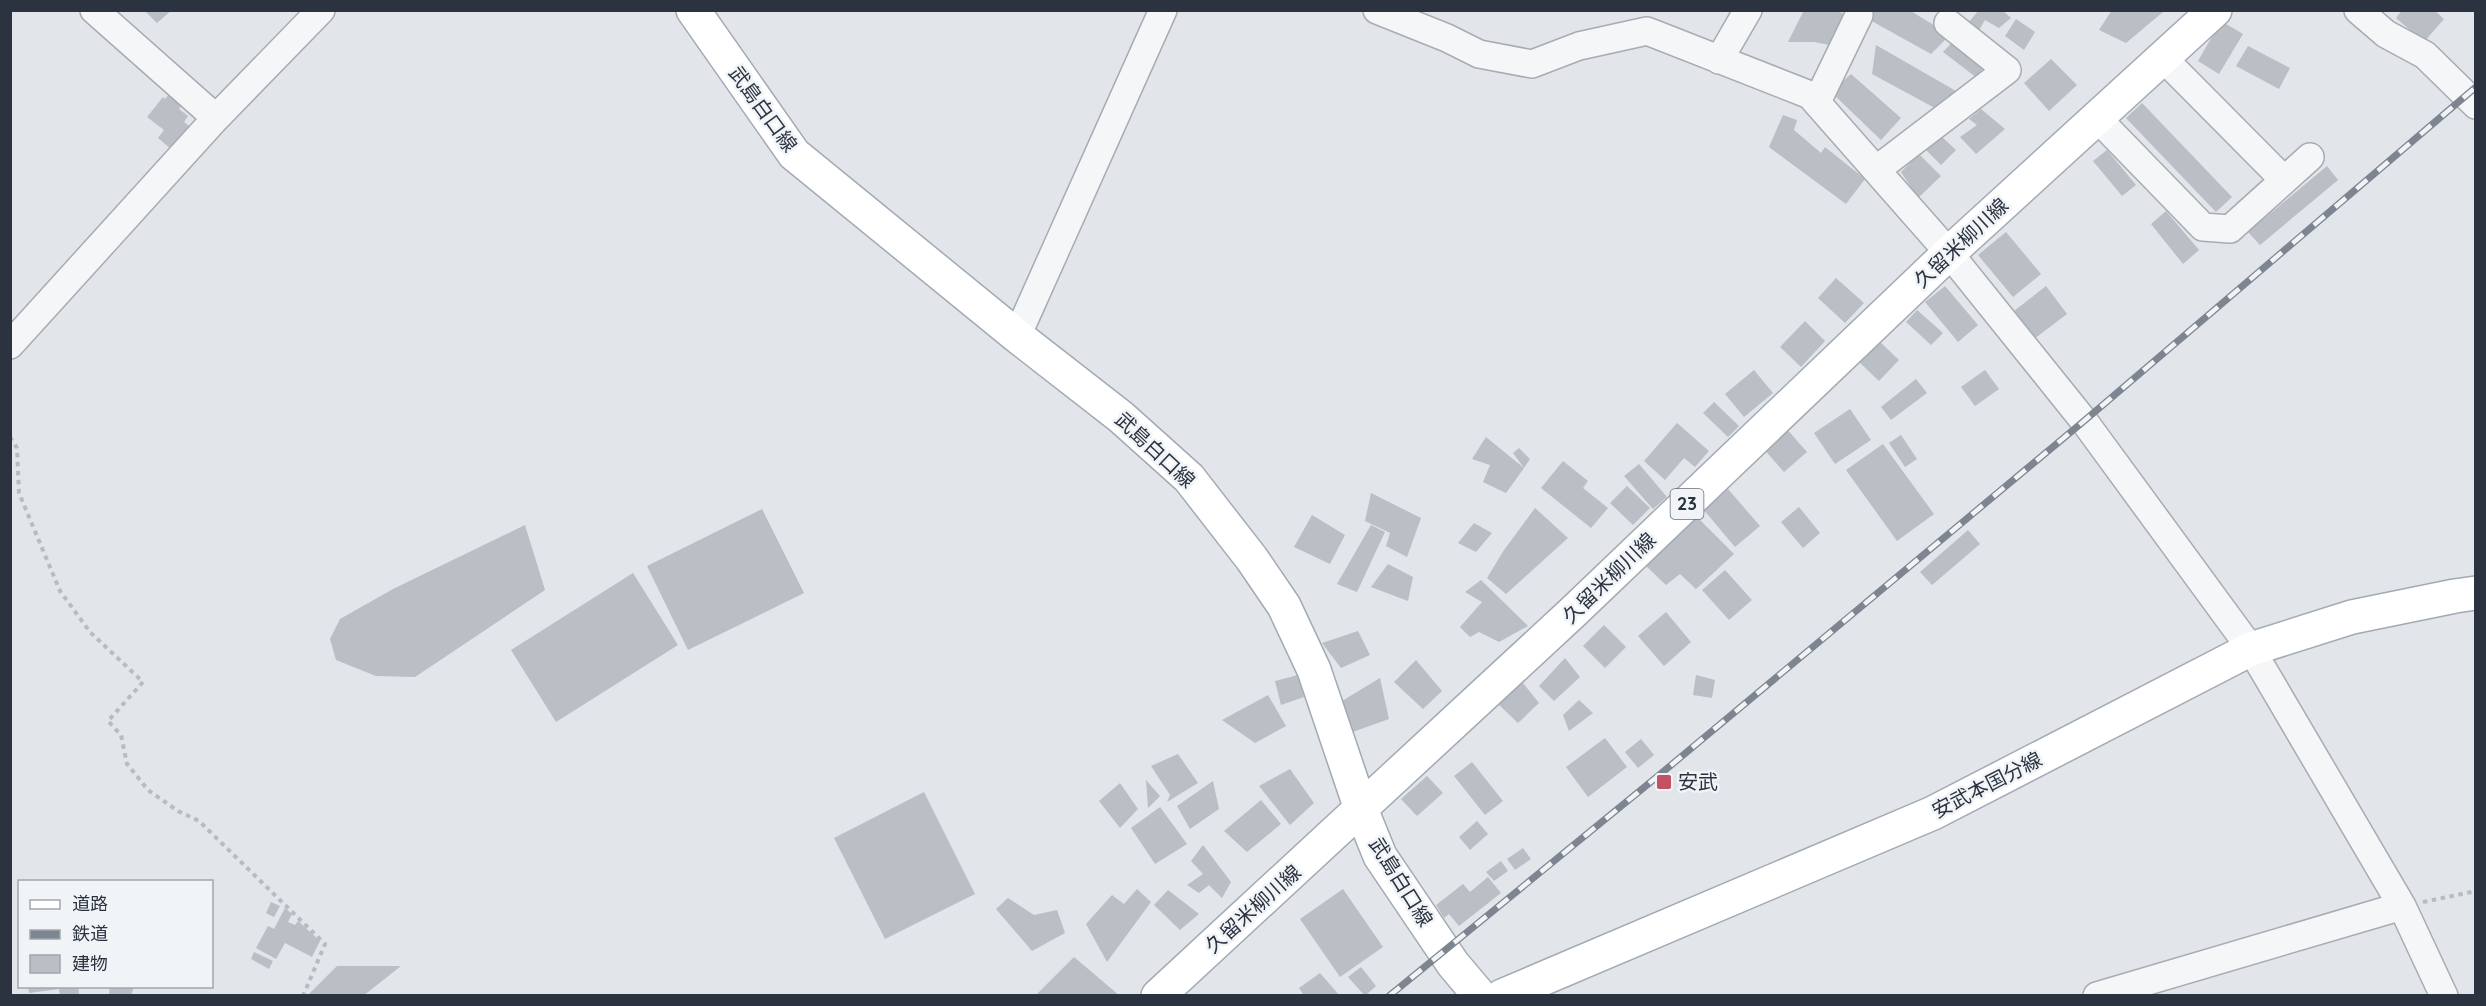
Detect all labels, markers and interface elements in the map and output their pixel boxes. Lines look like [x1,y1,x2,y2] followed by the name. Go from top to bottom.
[724,61,803,157] street label: 武島白口線
[1908,193,2013,293] street label: 久留米柳川線
[1110,406,1200,493] street label: 武島白口線
[1670,489,1704,519] road number: 23
[1557,527,1660,628] street label: 久留米柳川線
[1928,746,2046,823] street label: 安武本国分線
[1678,769,1718,794] place label: 安武
[1655,773,1673,791] marker: 安武
[1364,833,1439,931] street label: 武島白口線
[1200,859,1306,958] street label: 久留米柳川線
[18,880,213,988] legend
[72,892,108,915] text: 道路
[72,922,108,945] text: 鉄道
[72,952,108,975] text: 建物

